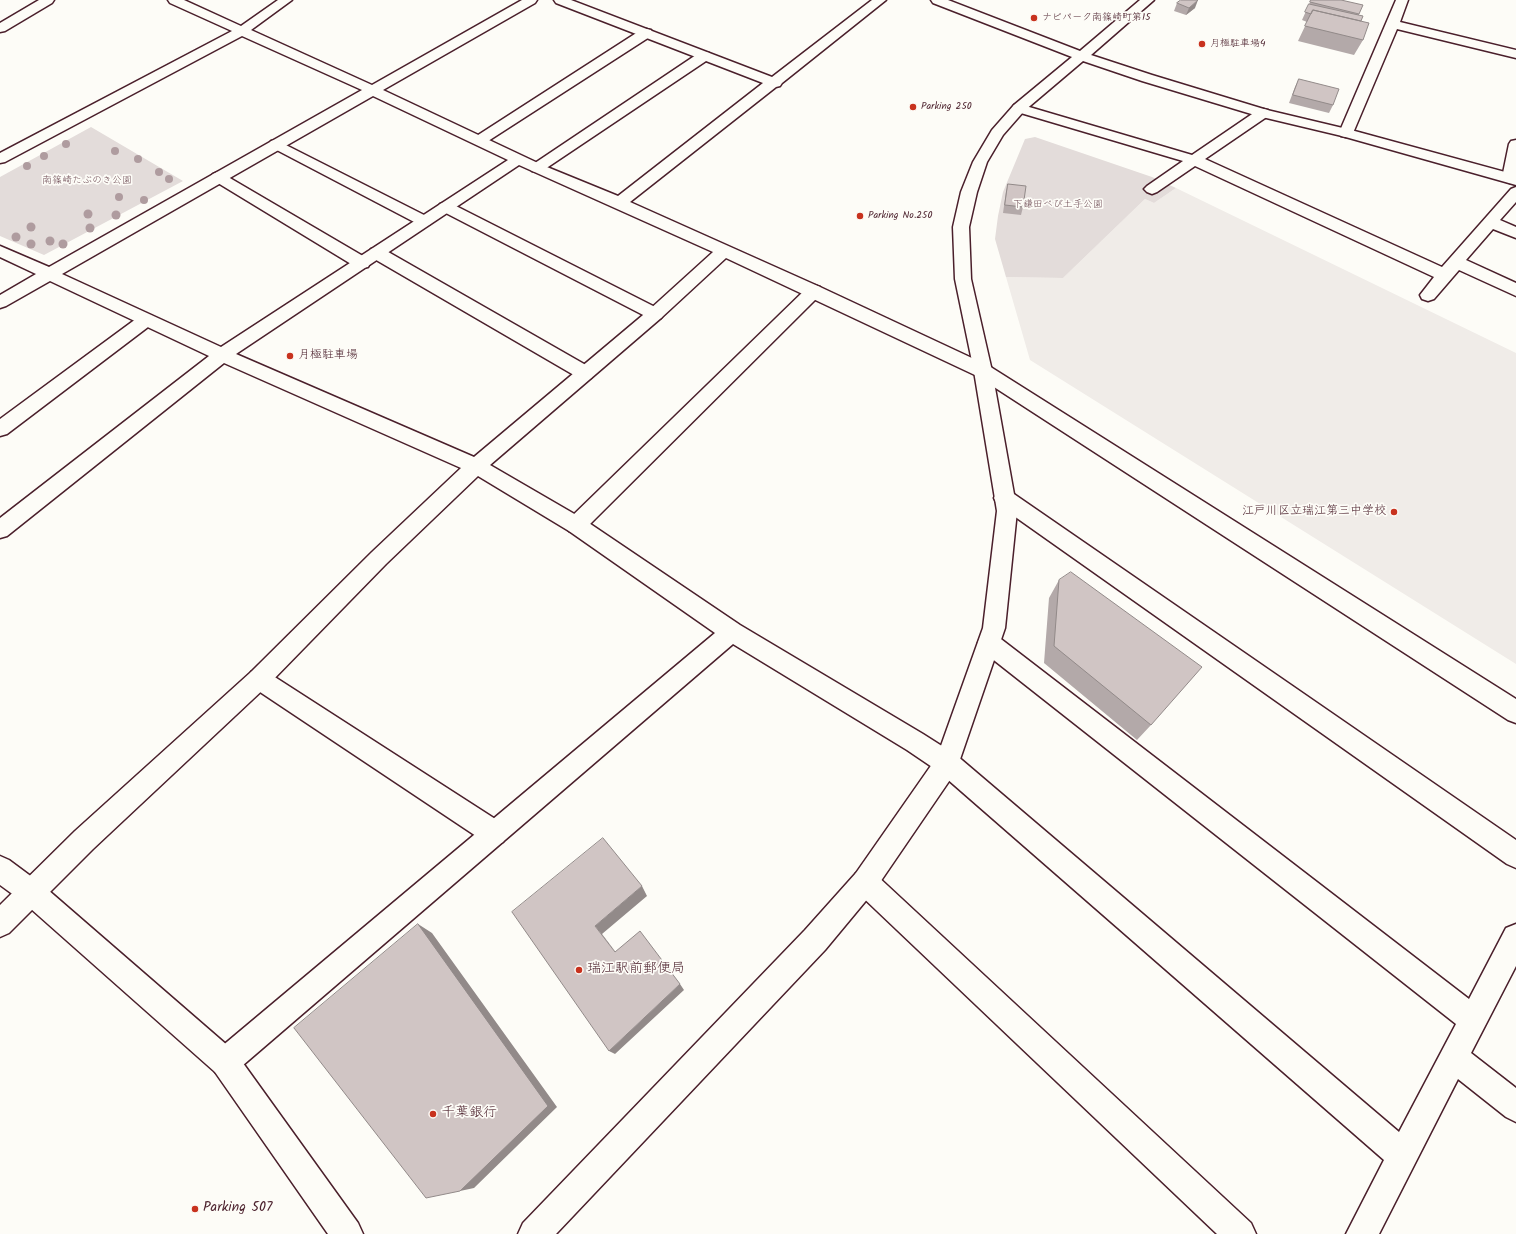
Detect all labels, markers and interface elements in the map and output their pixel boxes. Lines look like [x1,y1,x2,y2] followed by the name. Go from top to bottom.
[1042,12,1151,24] place label: ナビパーク南篠崎町第15
[1029,13,1039,23] marker: ナビパーク南篠崎町第15
[1210,38,1266,50] place label: 月極駐車場4
[1197,39,1207,49] marker: 月極駐車場4
[921,101,972,113] place label: Parking 250
[908,102,918,112] marker: Parking 250
[42,175,132,187] park label: 南篠崎たぶのき公園
[1013,199,1103,211] park label: 下鎌田べび土手公園
[868,210,932,222] place label: Parking No.250
[855,211,865,221] marker: Parking No.250
[298,349,358,363] place label: 月極駐車場
[285,351,295,361] marker: 月極駐車場
[1242,505,1386,519] place label: 江戸川区立瑞江第三中学校
[1389,507,1399,517] marker: 江戸川区立瑞江第三中学校
[587,962,685,978] place label: 瑞江駅前郵便局
[574,965,584,975] marker: 瑞江駅前郵便局
[441,1106,497,1122] place label: 千葉銀行
[428,1109,438,1119] marker: 千葉銀行
[203,1201,272,1217] place label: Parking 507
[190,1204,200,1214] marker: Parking 507

